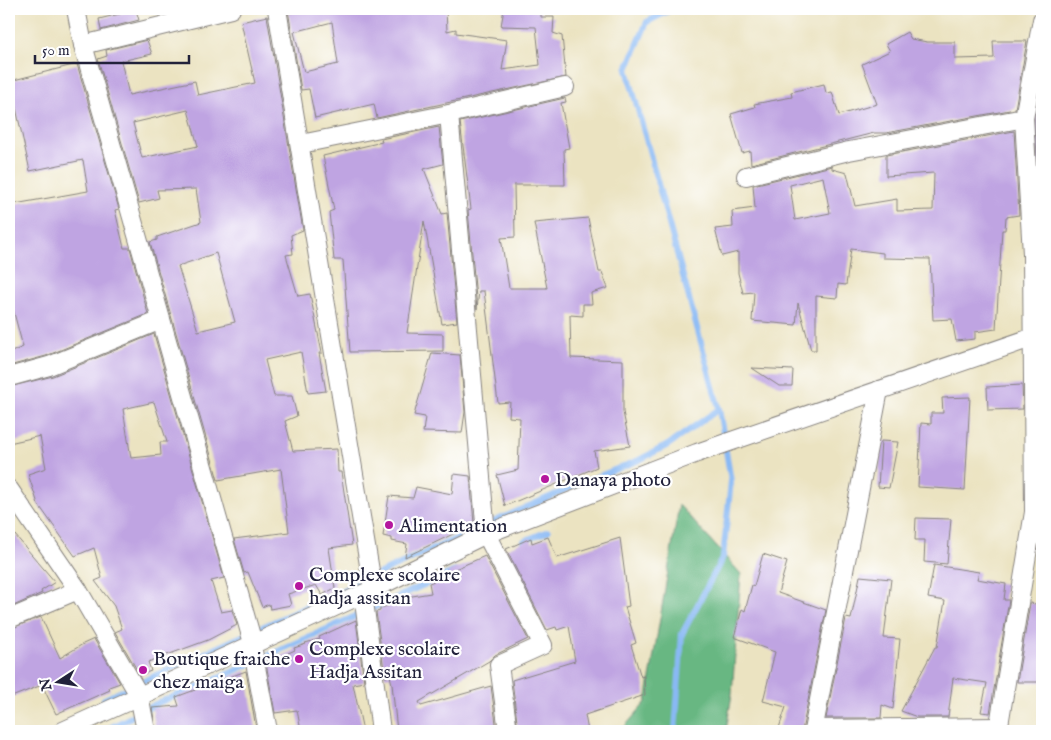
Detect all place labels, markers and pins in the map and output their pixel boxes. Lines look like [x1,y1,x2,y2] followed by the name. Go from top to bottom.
[555,468,671,493] place label: Danaya photo
[539,473,551,485] marker: Danaya photo
[398,514,508,539] place label: Alimentation
[383,519,395,531] marker: Alimentation
[309,563,460,611] place label: Complexe scolaire hadja assitan
[293,580,305,592] marker: Complexe scolaire hadja assitan
[309,637,460,685] place label: Complexe scolaire Hadja Assitan
[153,647,290,695] place label: Boutique fraiche chez maiga
[293,653,305,665] marker: Complexe scolaire Hadja Assitan
[137,664,149,676] marker: Boutique fraiche chez maiga

